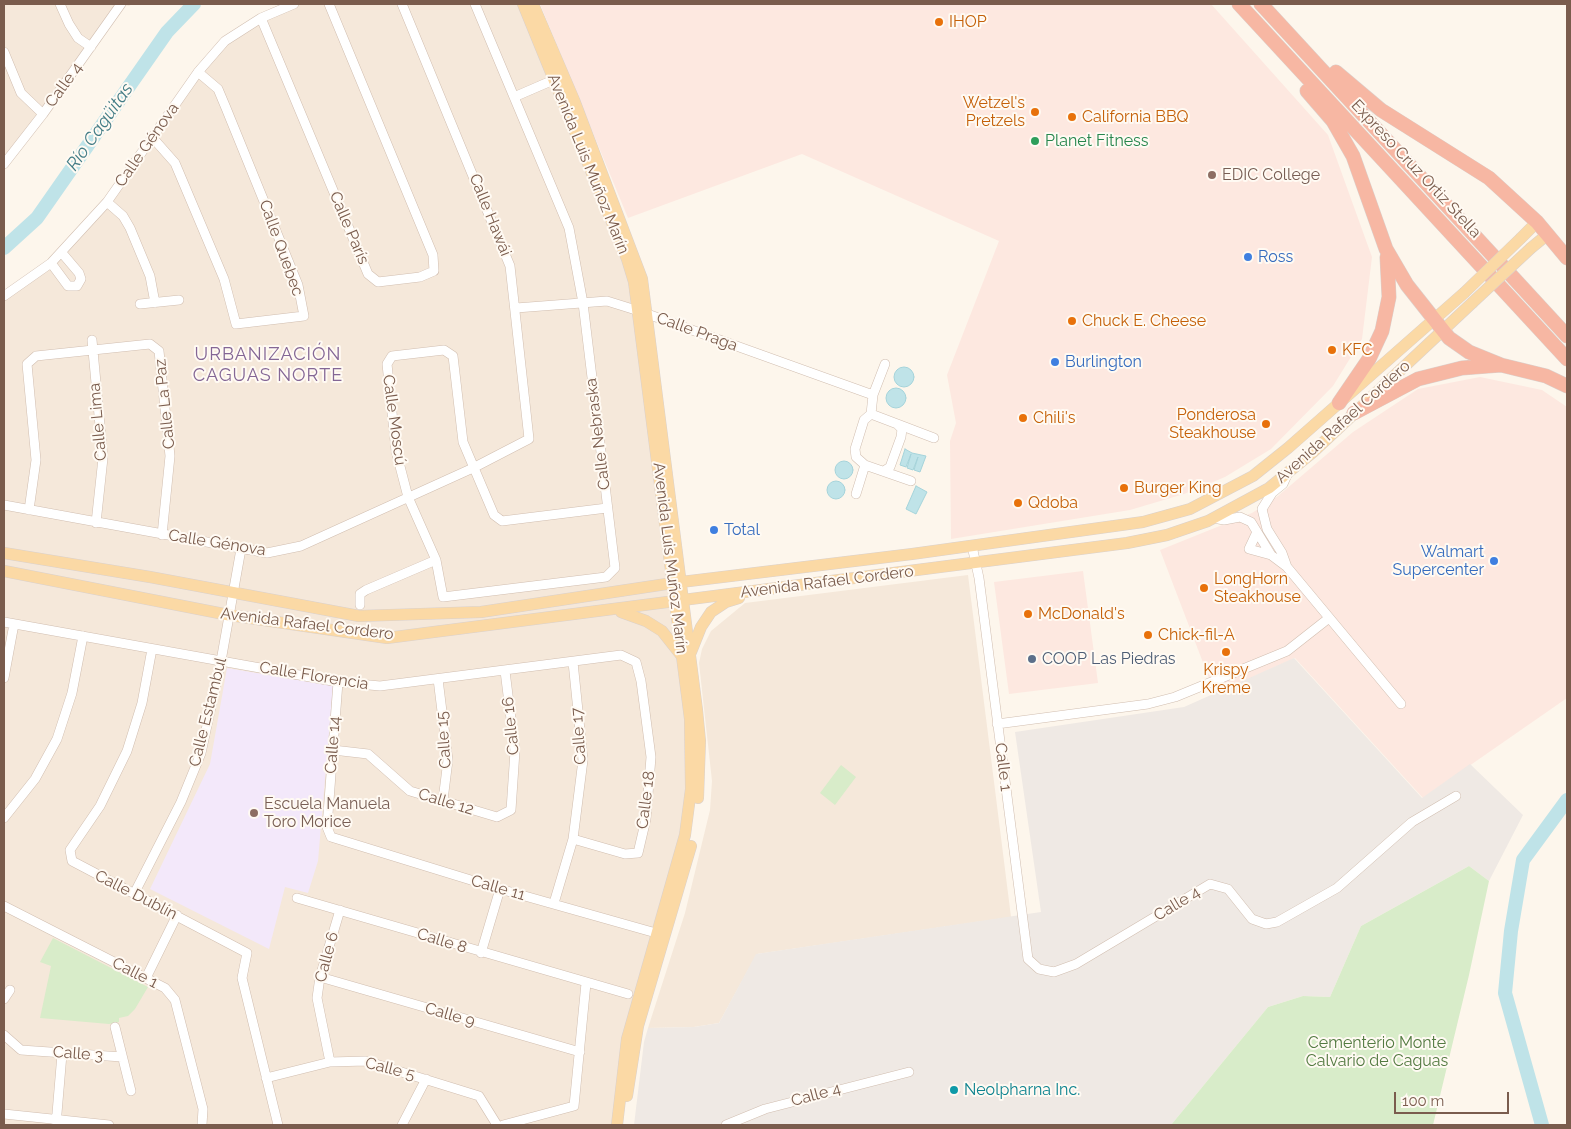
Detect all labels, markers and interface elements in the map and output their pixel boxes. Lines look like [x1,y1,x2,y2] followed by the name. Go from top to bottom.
[949,12,987,32] place label: IHOP
[933,16,945,28] marker: IHOP
[41,59,87,111] street label: Calle 4
[543,71,633,257] street label: Avenida Luis Muñoz Marín
[62,79,138,175] water label: Río Cagüitas
[963,93,1025,131] place label: Wetzel's Pretzels
[1347,96,1485,242] street label: Expreso Cruz Ortiz Stella
[111,99,183,191] street label: Calle Génova
[1029,106,1041,118] marker: Wetzel's Pretzels
[1082,107,1189,127] place label: California BBQ
[1066,111,1078,123] marker: California BBQ
[1045,131,1149,151] place label: Planet Fitness
[1029,135,1041,147] marker: Planet Fitness
[1222,165,1320,185] place label: EDIC College
[1206,169,1218,181] marker: EDIC College
[465,171,515,259] street label: Calle Hawái
[325,189,373,267] street label: Calle París
[255,197,307,299] street label: Calle Quebec
[1258,247,1293,267] place label: Ross
[1242,251,1254,263] marker: Ross
[654,308,740,356] street label: Calle Praga
[1082,311,1206,331] place label: Chuck E. Cheese
[1066,315,1078,327] marker: Chuck E. Cheese
[1342,340,1372,360] place label: KFC
[191,344,345,386] district label: URBANIZACIÓN CAGUAS NORTE
[1326,344,1338,356] marker: KFC
[1065,352,1142,372] place label: Burlington
[1049,356,1061,368] marker: Burlington
[1272,357,1414,487] street label: Avenida Rafael Cordero
[151,358,179,450] street label: Calle La Paz
[378,373,410,467] street label: Calle Moscú
[582,377,614,491] street label: Calle Nebraska
[85,382,111,462] street label: Calle Lima
[1169,405,1256,443] place label: Ponderosa Steakhouse
[1033,408,1075,428] place label: Chili's
[1017,412,1029,424] marker: Chili's
[1260,418,1272,430] marker: Ponderosa Steakhouse
[649,461,691,655] street label: Avenida Luis Muñoz Marín
[1134,478,1222,498] place label: Burger King
[1118,482,1130,494] marker: Burger King
[1028,493,1078,513] place label: Qdoba
[1012,497,1024,509] marker: Qdoba
[724,520,760,540] place label: Total
[708,524,720,536] marker: Total
[167,526,267,560] street label: Calle Génova
[1393,542,1484,580] place label: Walmart Supercenter
[1488,555,1500,567] marker: Walmart Supercenter
[739,562,915,602] street label: Avenida Rafael Cordero
[1214,569,1301,607] place label: LongHorn Steakhouse
[1198,582,1210,594] marker: LongHorn Steakhouse
[219,604,395,644] street label: Avenida Rafael Cordero
[1038,604,1125,624] place label: McDonald's
[1022,608,1034,620] marker: McDonald's
[1158,625,1235,645] place label: Chick-fil-A
[1142,629,1154,641] marker: Chick-fil-A
[1220,646,1232,658] marker: Krispy Kreme
[1042,649,1176,669] place label: COOP Las Piedras
[1026,653,1038,665] marker: COOP Las Piedras
[185,655,231,769] street label: Calle Estambul
[258,658,370,694] street label: Calle Florencia
[1201,660,1251,698] place label: Krispy Kreme
[498,696,524,756] street label: Calle 16
[567,707,591,765] street label: Calle 17
[432,711,456,769] street label: Calle 15
[321,716,345,774] street label: Calle 14
[991,742,1015,792] street label: Calle 1
[633,770,659,830] street label: Calle 18
[416,784,476,820] street label: Calle 12
[264,794,390,832] place label: Escuela Manuela Toro Morice
[248,807,260,819] marker: Escuela Manuela Toro Morice
[92,866,180,924] street label: Calle Dublín
[469,871,527,905] street label: Calle 11
[1150,883,1204,925] street label: Calle 4
[415,924,469,958] street label: Calle 8
[311,930,343,984] street label: Calle 6
[109,953,161,993] street label: Calle 1
[423,999,477,1031] street label: Calle 9
[1306,1033,1448,1071] park label: Cementerio Monte Calvario de Caguas
[52,1043,104,1065] street label: Calle 3
[363,1054,417,1084] street label: Calle 5
[789,1079,843,1111] street label: Calle 4
[964,1080,1080,1100] place label: Neolpharna Inc.
[1396,1082,1511,1114] scale bar
[948,1084,960,1096] marker: Neolpharna Inc.
[1402,1092,1444,1110] text: 100 m

